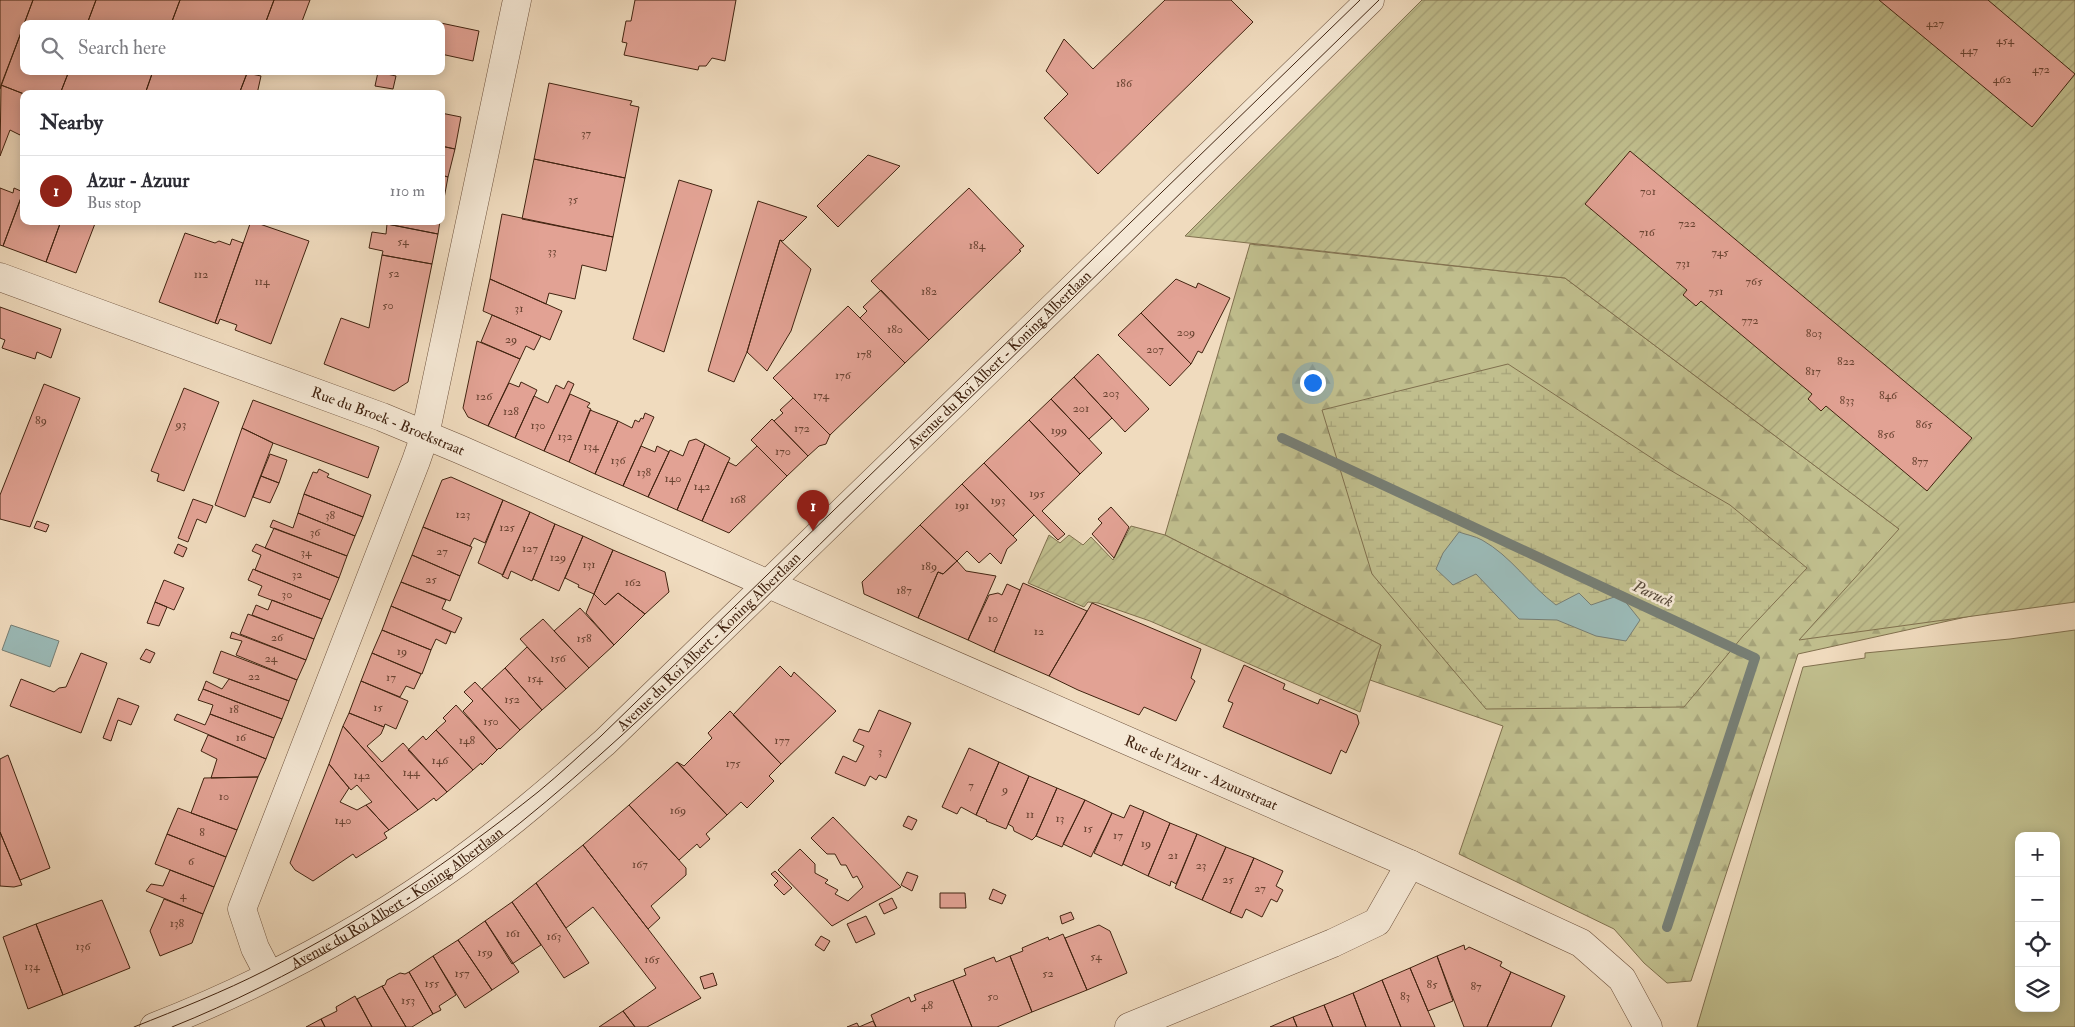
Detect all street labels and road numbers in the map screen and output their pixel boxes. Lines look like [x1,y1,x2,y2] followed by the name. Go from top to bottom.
[903,266,1095,454] street label: Avenue du Roi Albert - Koning Albertlaan
[309,382,468,460] street label: Rue du Broek - Broekstraat
[612,548,805,736] street label: Avenue du Roi Albert - Koning Albertlaan
[1122,731,1281,815] street label: Rue de l'Azur - Azuurstraat
[287,822,507,973] street label: Avenue du Roi Albert - Koning Albertlaan

